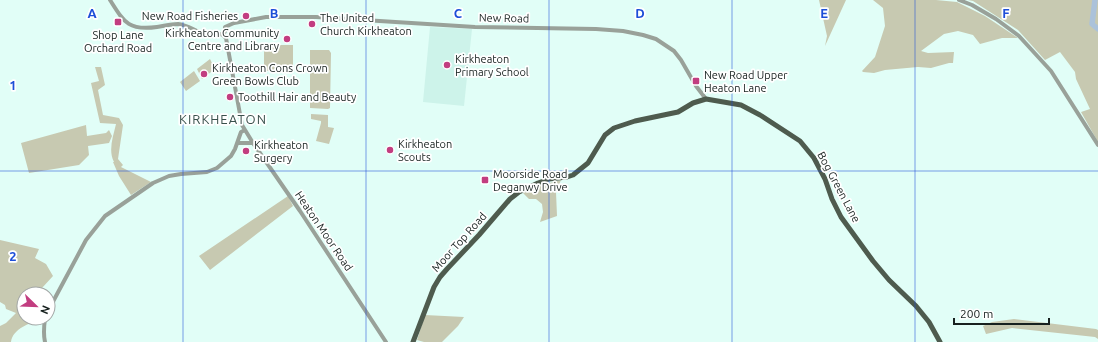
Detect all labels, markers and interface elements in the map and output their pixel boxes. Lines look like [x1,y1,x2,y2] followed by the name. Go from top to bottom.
[87,6,97,20] text: A
[270,6,279,20] text: B
[454,6,463,20] text: C
[635,6,645,20] text: D
[820,6,828,20] text: E
[1002,6,1010,20] text: F
[142,10,238,22] place label: New Road Fisheries
[241,11,251,21] marker: New Road Fisheries
[320,12,412,37] place label: The United Church Kirkheaton
[479,12,529,24] street label: New Road
[113,17,123,27] marker: Shop Lane Orchard Road
[307,19,317,29] marker: The United Church Kirkheaton
[165,27,280,52] place label: Kirkheaton Community Centre and Library
[84,29,152,54] place label: Shop Lane Orchard Road
[282,34,292,44] marker: Kirkheaton Community Centre and Library
[455,53,529,78] place label: Kirkheaton Primary School
[442,60,452,70] marker: Kirkheaton Primary School
[212,62,328,87] place label: Kirkheaton Cons Crown Green Bowls Club
[199,69,209,79] marker: Kirkheaton Cons Crown Green Bowls Club
[704,69,788,94] place label: New Road Upper Heaton Lane
[691,76,701,86] marker: New Road Upper Heaton Lane
[9,78,17,92] text: 1
[238,91,357,103] place label: Toothill Hair and Beauty
[225,92,235,102] marker: Toothill Hair and Beauty
[179,112,267,126] district label: KIRKHEATON
[398,138,452,163] place label: Kirkheaton Scouts
[254,139,308,164] place label: Kirkheaton Surgery
[385,145,395,155] marker: Kirkheaton Scouts
[241,146,251,156] marker: Kirkheaton Surgery
[815,150,863,224] street label: Bog Green Lane
[493,168,568,193] place label: Moorside Road Deganwy Drive
[480,175,490,185] marker: Moorside Road Deganwy Drive
[293,189,355,273] street label: Heaton Moor Road
[429,210,489,274] street label: Moor Top Road
[9,249,17,263] text: 2
[16,286,56,326] north arrow
[954,300,1049,326] scale bar
[38,304,52,316] text: N
[960,307,993,320] text: 200 m

